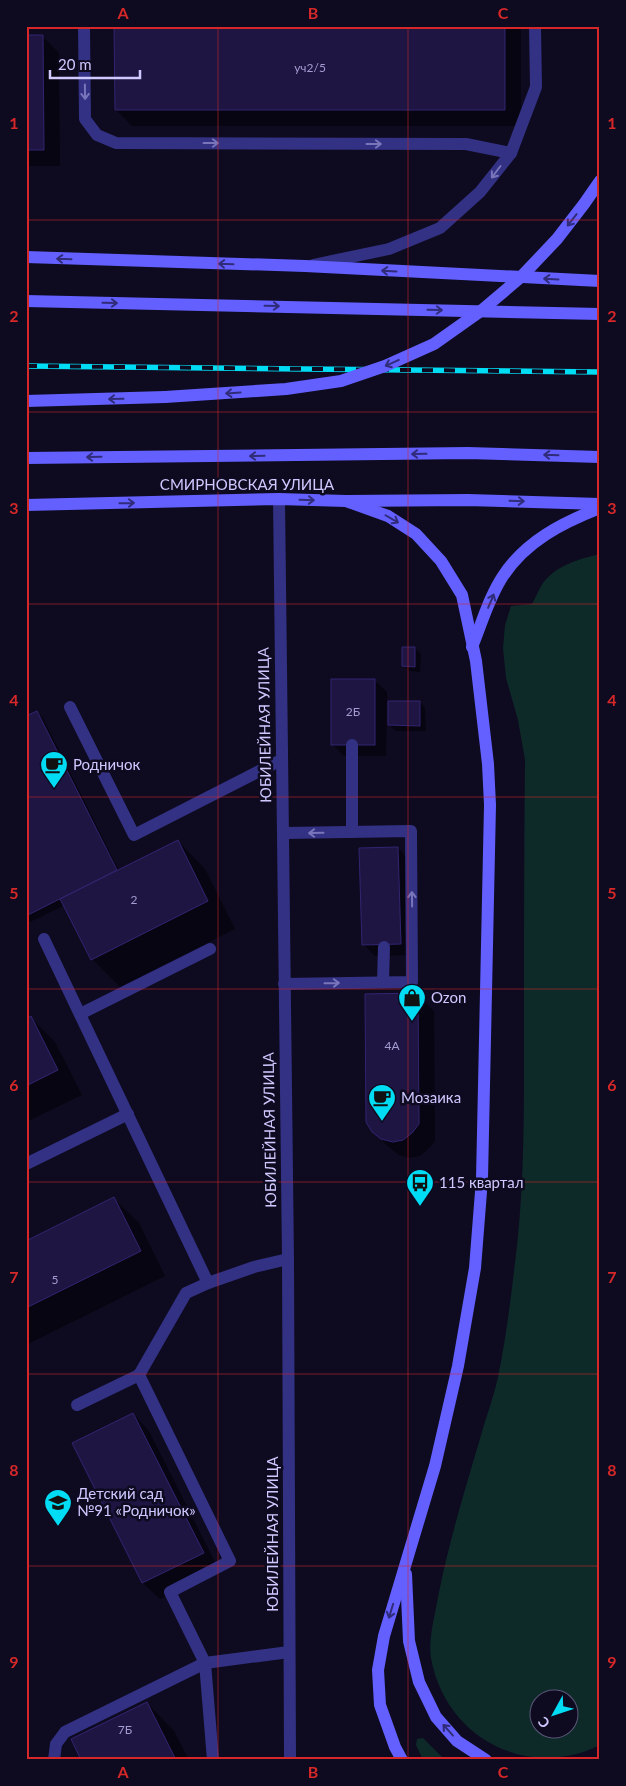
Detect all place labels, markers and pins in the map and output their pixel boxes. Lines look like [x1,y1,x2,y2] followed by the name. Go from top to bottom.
[39,750,69,789] cafe icon: Родничок
[73,755,140,773] place label: Родничок
[397,983,427,1022] shop icon: Ozon
[431,988,466,1006] place label: Ozon
[367,1083,397,1122] cafe icon: Мозаика
[401,1088,461,1106] place label: Мозаика
[405,1168,435,1207] bus stop icon: 115 квартал
[439,1173,524,1191] place label: 115 квартал
[77,1484,196,1519] place label: Детский сад №91 «Родничок»
[43,1488,73,1527] school or university icon: Детский сад №91 «Родничок»

